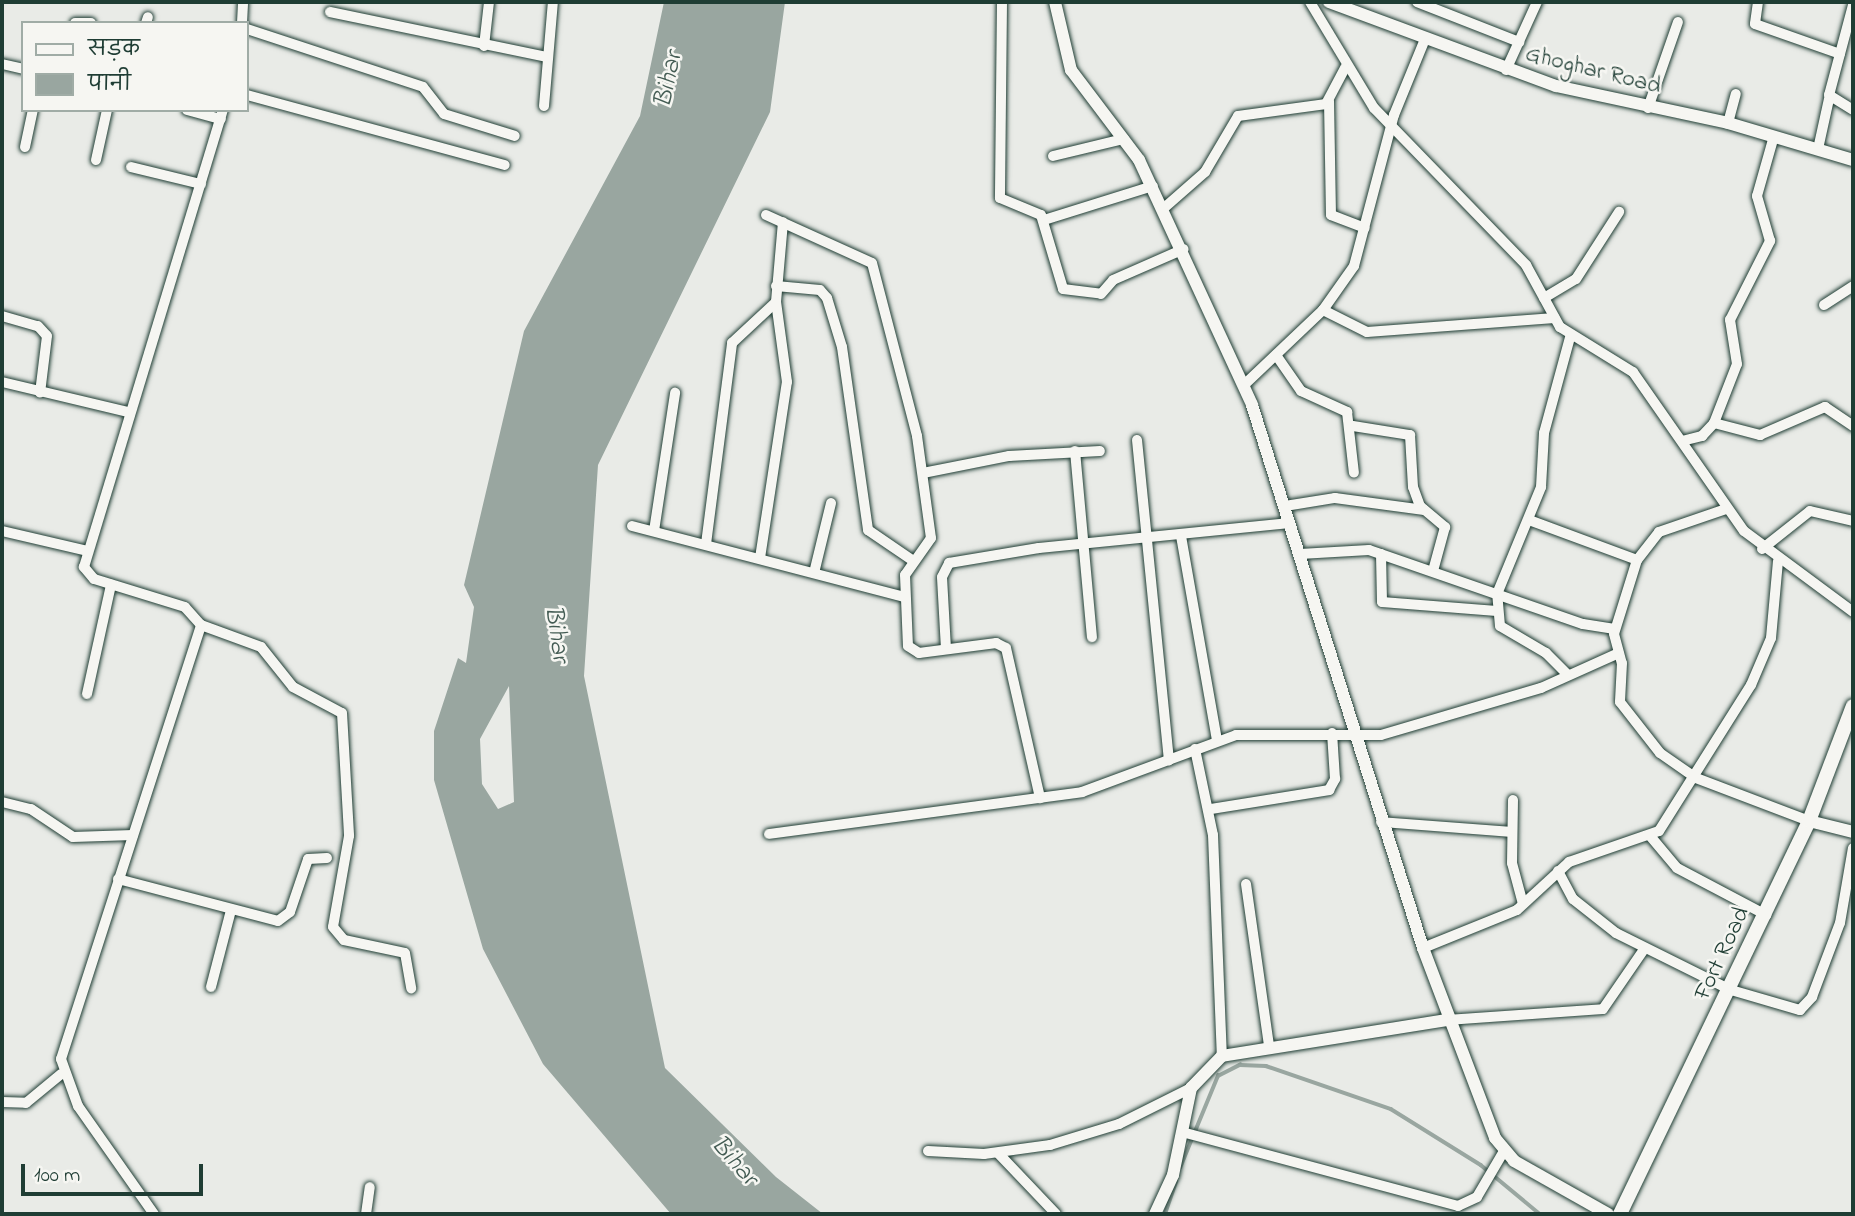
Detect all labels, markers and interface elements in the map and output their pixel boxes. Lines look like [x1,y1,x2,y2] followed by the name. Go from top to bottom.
[21,21,248,112] legend
[88,35,140,65] text: सड़क
[1522,40,1664,102] street label: Ghoghar Road
[649,49,691,111] water label: Bihar
[88,70,131,100] text: पानी
[536,604,574,664] water label: Bihar
[1689,903,1757,1005] street label: Fort Road
[703,1130,763,1194] water label: Bihar
[24,1150,206,1194] scale bar
[34,1161,80,1191] text: 100 m

